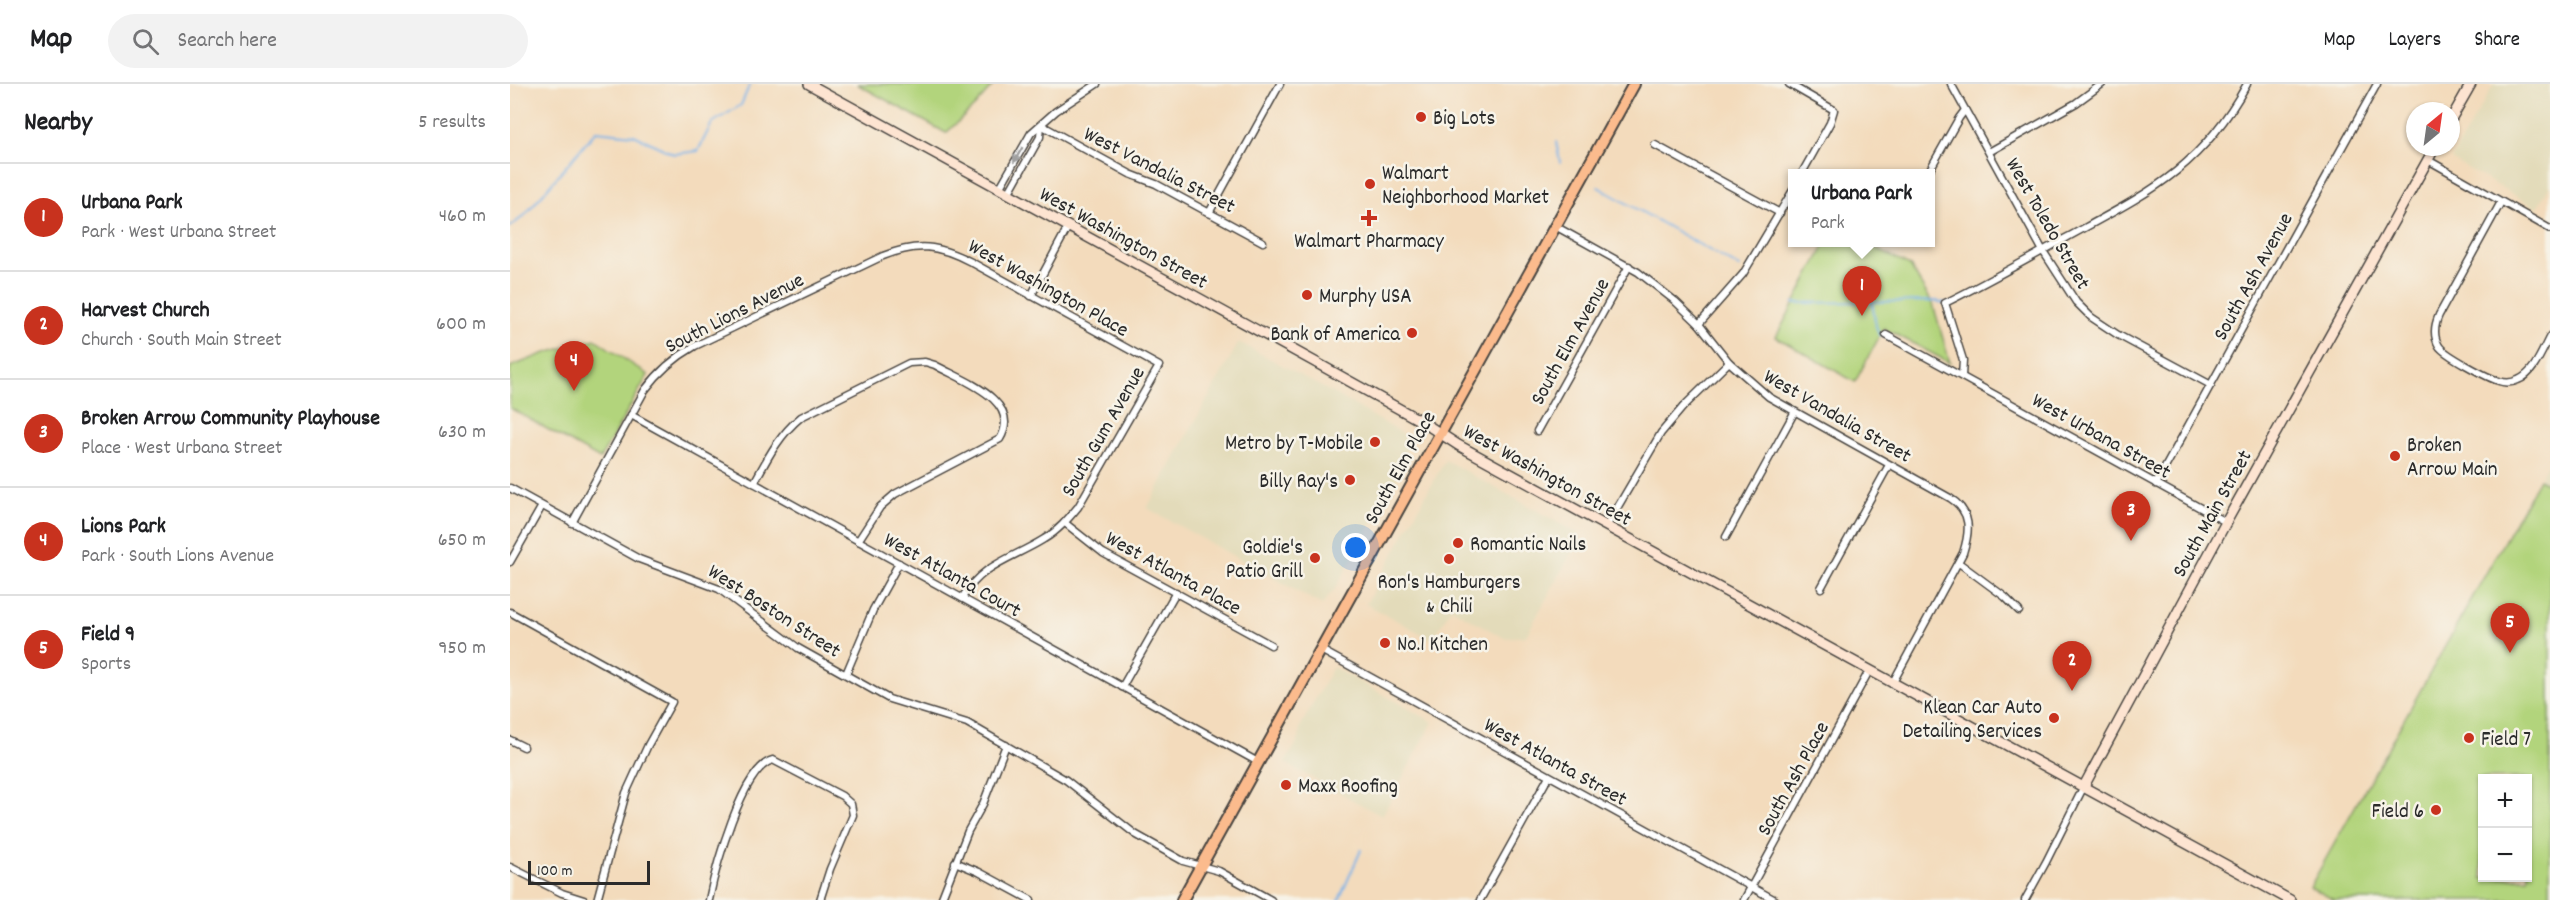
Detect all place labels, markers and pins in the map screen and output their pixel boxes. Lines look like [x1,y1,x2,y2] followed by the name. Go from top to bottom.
[1433,105,1495,135] place label: Big Lots
[1414,110,1428,124] marker: Big Lots
[1382,160,1549,214] place label: Walmart Neighborhood Market
[1363,177,1377,191] marker: Walmart Neighborhood Market
[1362,211,1376,225] marker: Walmart Pharmacy
[1294,228,1444,258] place label: Walmart Pharmacy
[1842,266,1882,316] pin: 1
[1319,283,1412,313] place label: Murphy USA
[1300,288,1314,302] marker: Murphy USA
[1270,321,1401,351] place label: Bank of America
[1405,326,1419,340] marker: Bank of America
[554,342,594,391] pin: 4
[1225,430,1363,460] place label: Metro by T-Mobile
[2407,432,2497,486] place label: Broken Arrow Main
[1368,435,1382,449] marker: Metro by T-Mobile
[2388,449,2402,463] marker: Broken Arrow Main
[1259,468,1338,498] place label: Billy Ray's
[1343,473,1357,487] marker: Billy Ray's
[2112,492,2150,541] pin: 3
[1470,531,1586,561] place label: Romantic Nails
[1226,534,1303,588] place label: Goldie's Patio Grill
[1451,536,1465,550] marker: Romantic Nails
[1308,551,1322,565] marker: Goldie's Patio Grill
[1442,552,1456,566] marker: Ron's Hamburgers & Chili
[1377,569,1521,623] place label: Ron's Hamburgers & Chili
[2490,604,2530,653] pin: 5
[1397,631,1488,661] place label: No.1 Kitchen
[1378,636,1392,650] marker: No.1 Kitchen
[2052,642,2092,691] pin: 2
[1903,694,2042,748] place label: Klean Car Auto Detailing Services
[2047,711,2061,725] marker: Klean Car Auto Detailing Services
[2481,726,2531,756] place label: Field 7
[2462,731,2476,745] marker: Field 7
[1298,773,1398,803] place label: Maxx Roofing
[1279,778,1293,792] marker: Maxx Roofing
[2372,798,2424,828] place label: Field 6
[2429,803,2443,817] marker: Field 6

